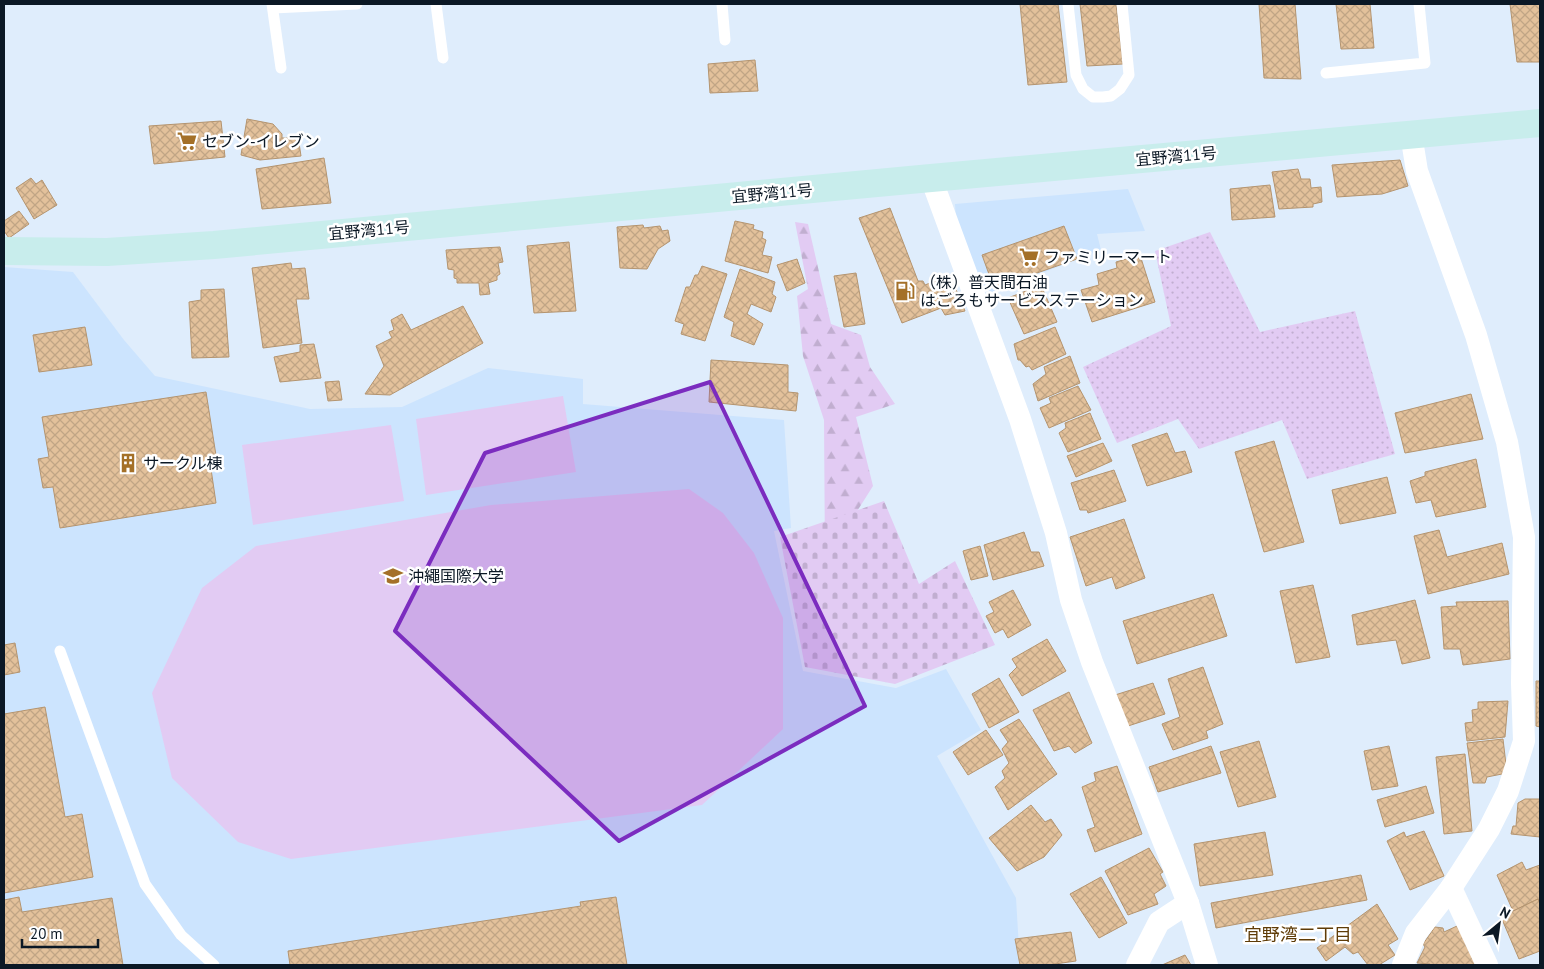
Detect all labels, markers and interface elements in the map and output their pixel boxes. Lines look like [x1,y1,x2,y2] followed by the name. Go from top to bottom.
[176,130,198,152] supermarket icon: セブン-イレブン
[202,131,320,151] place label: セブン-イレブン
[1135,142,1217,170] street label: 宜野湾11号
[731,179,813,207] street label: 宜野湾11号
[328,216,410,244] street label: 宜野湾11号
[1018,246,1040,268] supermarket icon: ファミリーマート
[1044,247,1172,267] place label: ファミリーマート
[920,272,1144,310] place label: （株）普天間石油 はごろもサービスステーション
[894,280,916,302] fuel station icon: （株）普天間石油 はごろもサービスステーション
[117,452,139,474] building icon: サークル棟
[143,453,223,473] place label: サークル棟
[382,565,404,587] school or university icon: 沖繩国際大学
[408,566,504,586] place label: 沖繩国際大学
[1474,899,1524,949] north arrow
[1497,903,1514,923] text: N
[22,916,99,948] scale bar
[1244,923,1352,946] district label: 宜野湾二丁目
[30,924,63,943] text: 20 m

